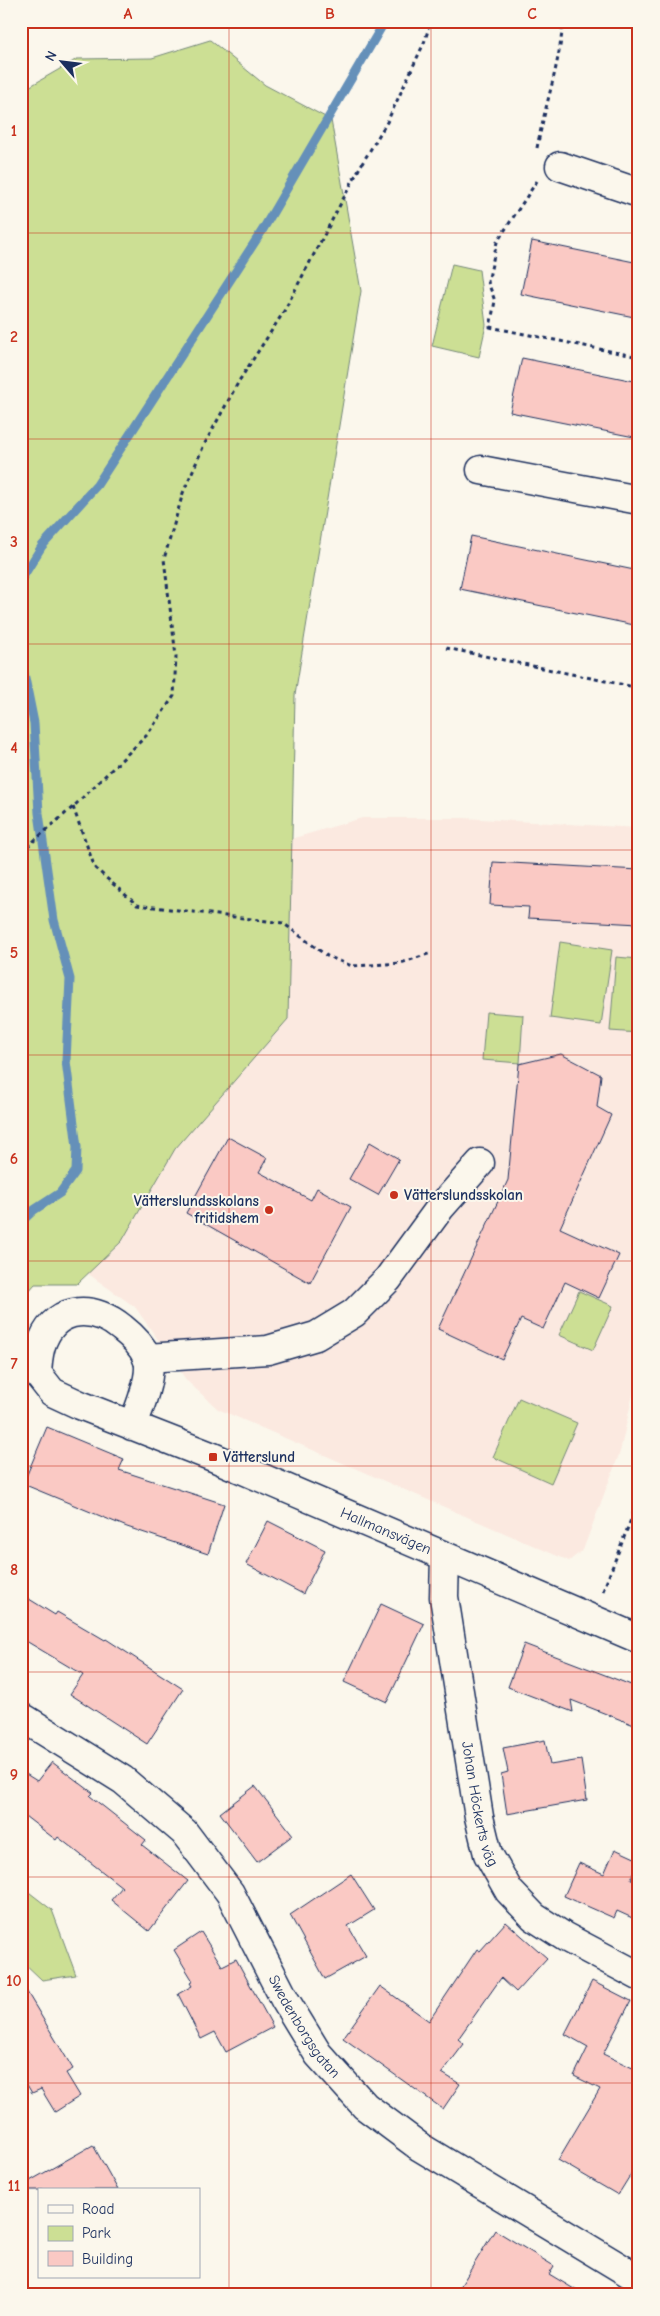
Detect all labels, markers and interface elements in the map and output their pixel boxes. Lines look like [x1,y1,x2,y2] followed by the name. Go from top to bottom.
[124,5,133,23] text: A
[325,5,335,23] text: B
[527,5,537,23] text: C
[38,38,88,88] north arrow
[41,48,61,64] text: N
[11,122,17,140] text: 1
[10,328,18,346] text: 2
[10,533,18,551] text: 3
[10,739,18,757] text: 4
[10,944,18,962] text: 5
[10,1150,18,1168] text: 6
[404,1186,523,1204] place label: Vätterslundsskolan
[388,1189,400,1201] marker: Vätterslundsskolan
[134,1192,259,1227] place label: Vätterslundsskolans fritidshem
[263,1204,275,1216] marker: Vätterslundsskolans fritidshem
[10,1355,18,1373] text: 7
[223,1448,295,1466] place label: Vätterslund
[207,1451,219,1463] marker: Vätterslund
[338,1503,434,1558] street label: Hallmansvägen
[10,1561,18,1579] text: 8
[458,1740,502,1870] street label: Johan Höckerts väg
[10,1766,18,1784] text: 9
[6,1972,22,1990] text: 10
[265,1972,344,2082] street label: Swedenborgsgatan
[8,2177,20,2195] text: 11
[38,2188,200,2278] legend
[82,2200,114,2218] text: Road
[82,2224,111,2242] text: Park
[82,2250,133,2268] text: Building

